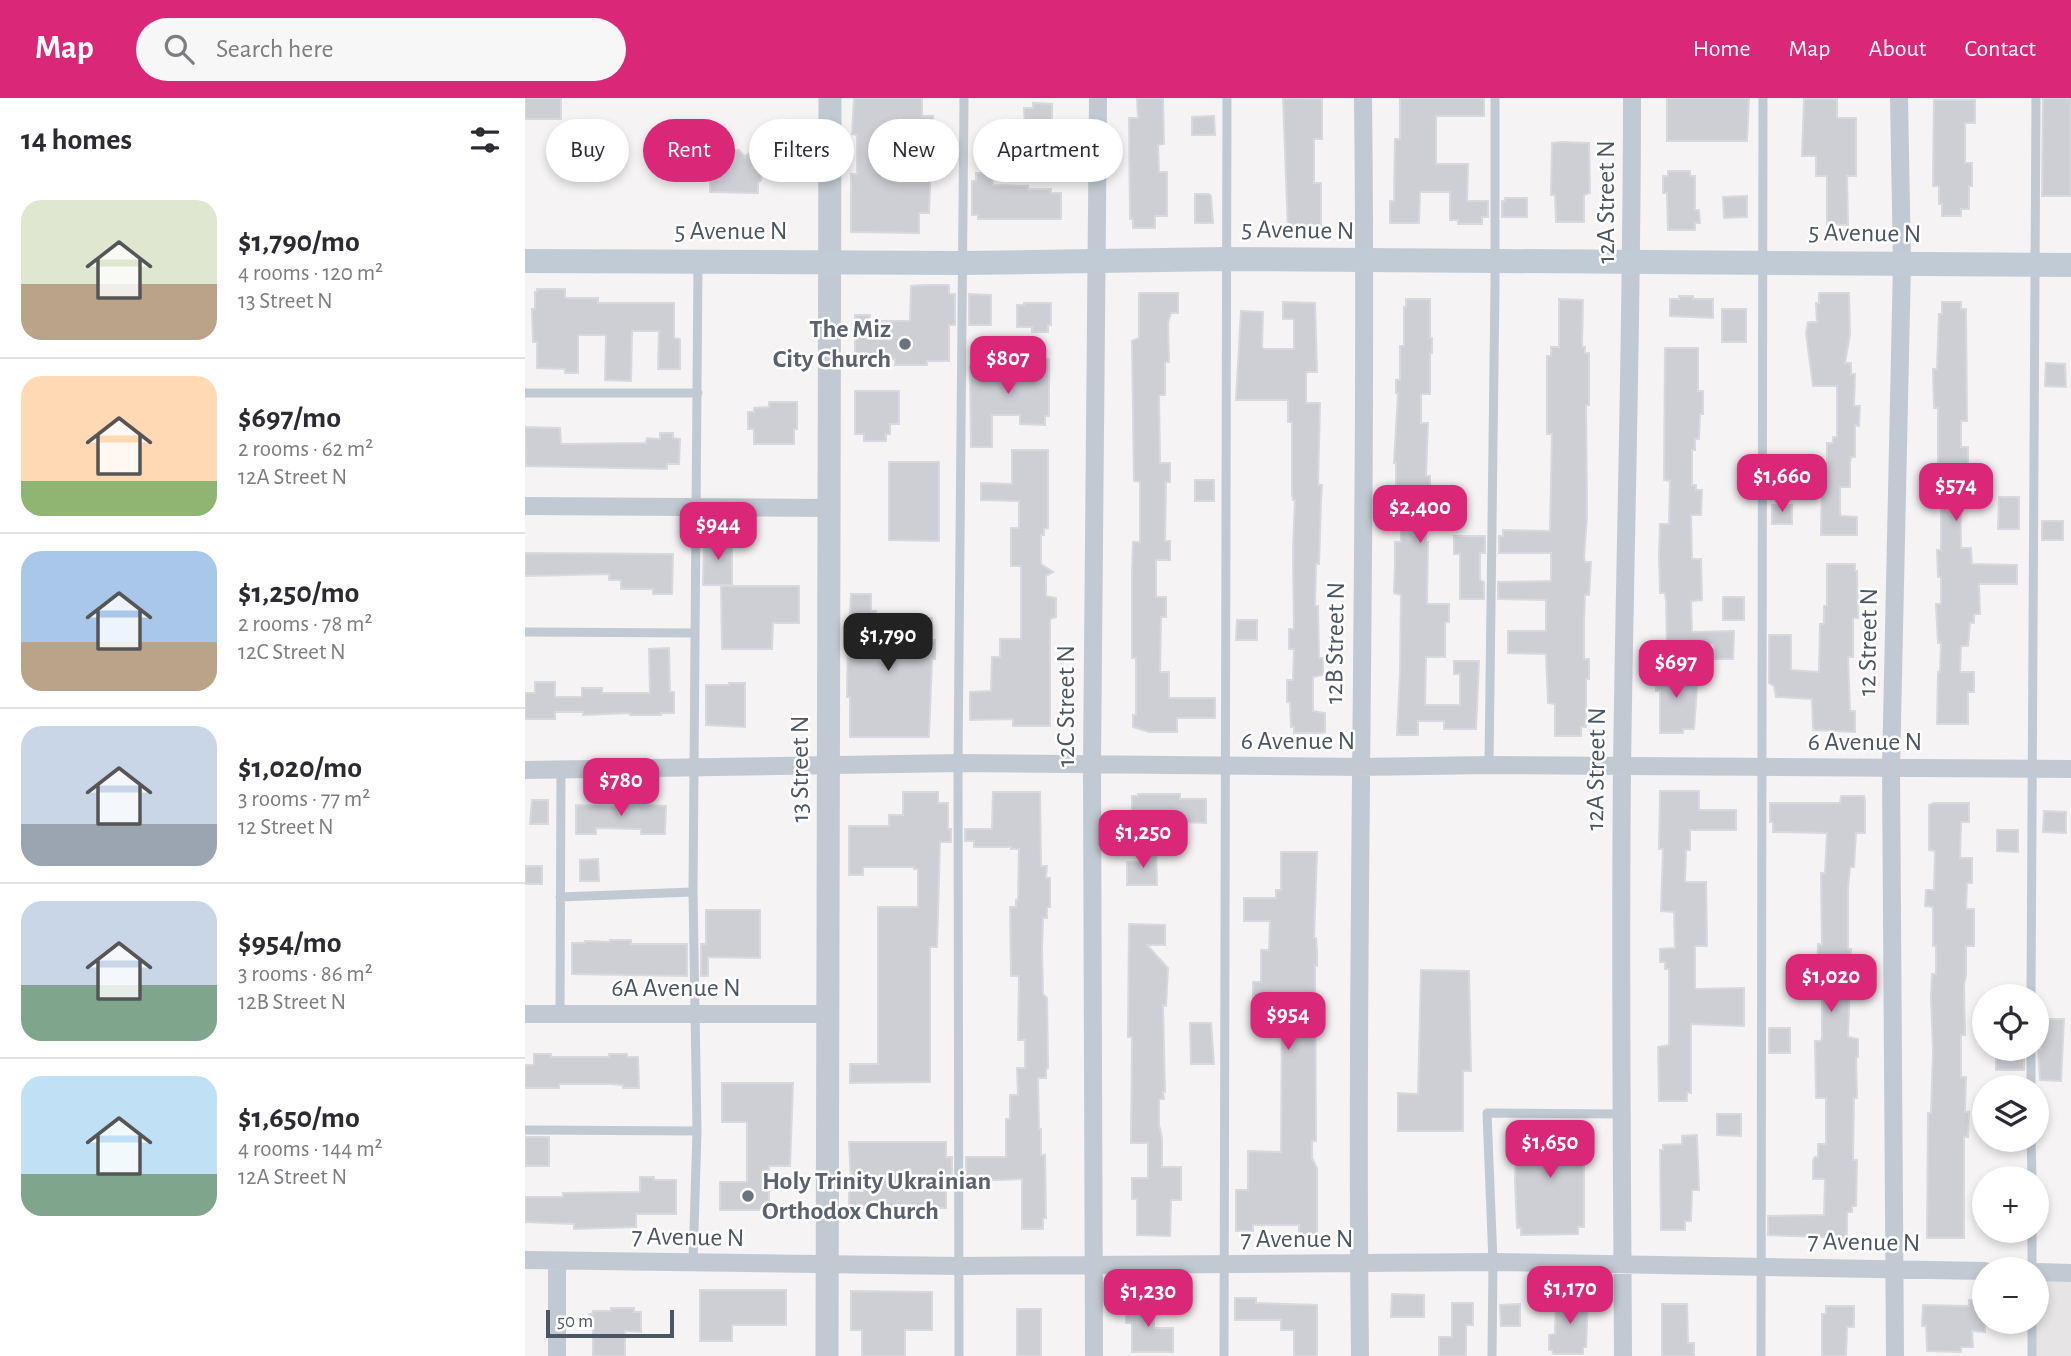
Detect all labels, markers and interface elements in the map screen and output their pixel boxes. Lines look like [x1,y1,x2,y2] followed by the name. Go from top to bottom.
[136,18,626,81] search box
[160,30,198,68] icon: search
[35,32,94,65] text: Map
[216,36,334,62] text: Search here
[1693,37,1751,61] text: Home
[1789,37,1831,61] text: Map
[1869,37,1926,61] text: About
[1964,37,2036,61] text: Contact
[546,119,629,182] chip: Buy
[643,119,735,182] chip: Rent
[749,119,854,182] chip: Filters
[868,119,959,182] chip: New
[973,119,1123,182] chip: Apartment
[466,121,504,159] icon: filters
[21,125,132,155] text: 14 homes
[1593,140,1619,264] street label: 12A Street N
[1241,216,1355,244] street label: 5 Avenue N
[675,218,788,244] street label: 5 Avenue N
[1808,219,1922,247] street label: 5 Avenue N
[238,227,360,257] text: $1,790/mo
[77,228,161,312] icon: home
[238,262,383,285] text: 4 rooms · 120 m²
[238,290,333,313] text: 13 Street N
[773,316,891,372] place label: The Miz City Church
[897,336,913,352] marker: The Miz City Church
[967,336,1049,396] pin: $807
[986,347,1030,370] text: $807
[238,403,341,433] text: $697/mo
[77,404,161,488] icon: home
[238,438,373,461] text: 2 rooms · 62 m²
[1725,454,1839,514] pin: $1,660
[1915,464,1997,523] pin: $574
[1753,465,1811,488] text: $1,660
[238,466,347,489] text: 12A Street N
[1935,474,1977,497] text: $574
[1363,486,1477,545] pin: $2,400
[1389,496,1451,519] text: $2,400
[677,503,759,562] pin: $944
[696,513,740,536] text: $944
[238,578,359,608] text: $1,250/mo
[77,579,161,663] icon: home
[1321,582,1349,704] street label: 12B Street N
[1854,588,1882,696] street label: 12 Street N
[238,613,373,636] text: 2 rooms · 78 m²
[831,614,945,673] pin: $1,790
[860,624,916,647] text: $1,790
[1635,640,1717,700] pin: $697
[238,641,346,664] text: 12C Street N
[1053,645,1079,767] street label: 12C Street N
[1655,651,1697,674] text: $697
[1582,707,1610,831] street label: 12A Street N
[787,715,813,823] street label: 13 Street N
[1241,728,1355,754] street label: 6 Avenue N
[1808,729,1922,755] street label: 6 Avenue N
[238,753,362,783] text: $1,020/mo
[77,754,161,838] icon: home
[580,758,662,818] pin: $780
[599,769,643,792] text: $780
[238,788,370,811] text: 3 rooms · 77 m²
[1086,810,1200,870] pin: $1,250
[238,816,334,839] text: 12 Street N
[1115,821,1171,844] text: $1,250
[238,928,342,958] text: $954/mo
[77,929,161,1013] icon: home
[1774,954,1888,1014] pin: $1,020
[238,963,373,986] text: 3 rooms · 86 m²
[1802,965,1860,988] text: $1,020
[611,975,741,1001] street label: 6A Avenue N
[1972,984,2049,1334] map controls
[1972,984,2049,1061] button: locate
[238,991,346,1014] text: 12B Street N
[1247,992,1329,1052] pin: $954
[1267,1003,1309,1026] text: $954
[1972,1075,2049,1152] button: layers
[238,1103,360,1133] text: $1,650/mo
[77,1104,161,1188] icon: home
[1493,1121,1607,1180] pin: $1,650
[1522,1131,1578,1154] text: $1,650
[238,1138,383,1161] text: 4 rooms · 144 m²
[238,1166,347,1189] text: 12A Street N
[1972,1166,2049,1243] button: +
[762,1168,991,1224] place label: Holy Trinity Ukrainian Orthodox Church
[740,1188,756,1204] marker: Holy Trinity Ukrainian Orthodox Church
[631,1223,745,1251] street label: 7 Avenue N
[1241,1226,1353,1252] street label: 7 Avenue N
[1807,1228,1921,1256] street label: 7 Avenue N
[1972,1257,2049,1334] button: −
[1513,1266,1627,1326] pin: $1,170
[1091,1270,1205,1329] pin: $1,230
[1543,1277,1597,1300] text: $1,170
[1120,1280,1176,1303] text: $1,230
[546,1307,674,1339] scale bar
[557,1312,593,1331] text: 50 m

